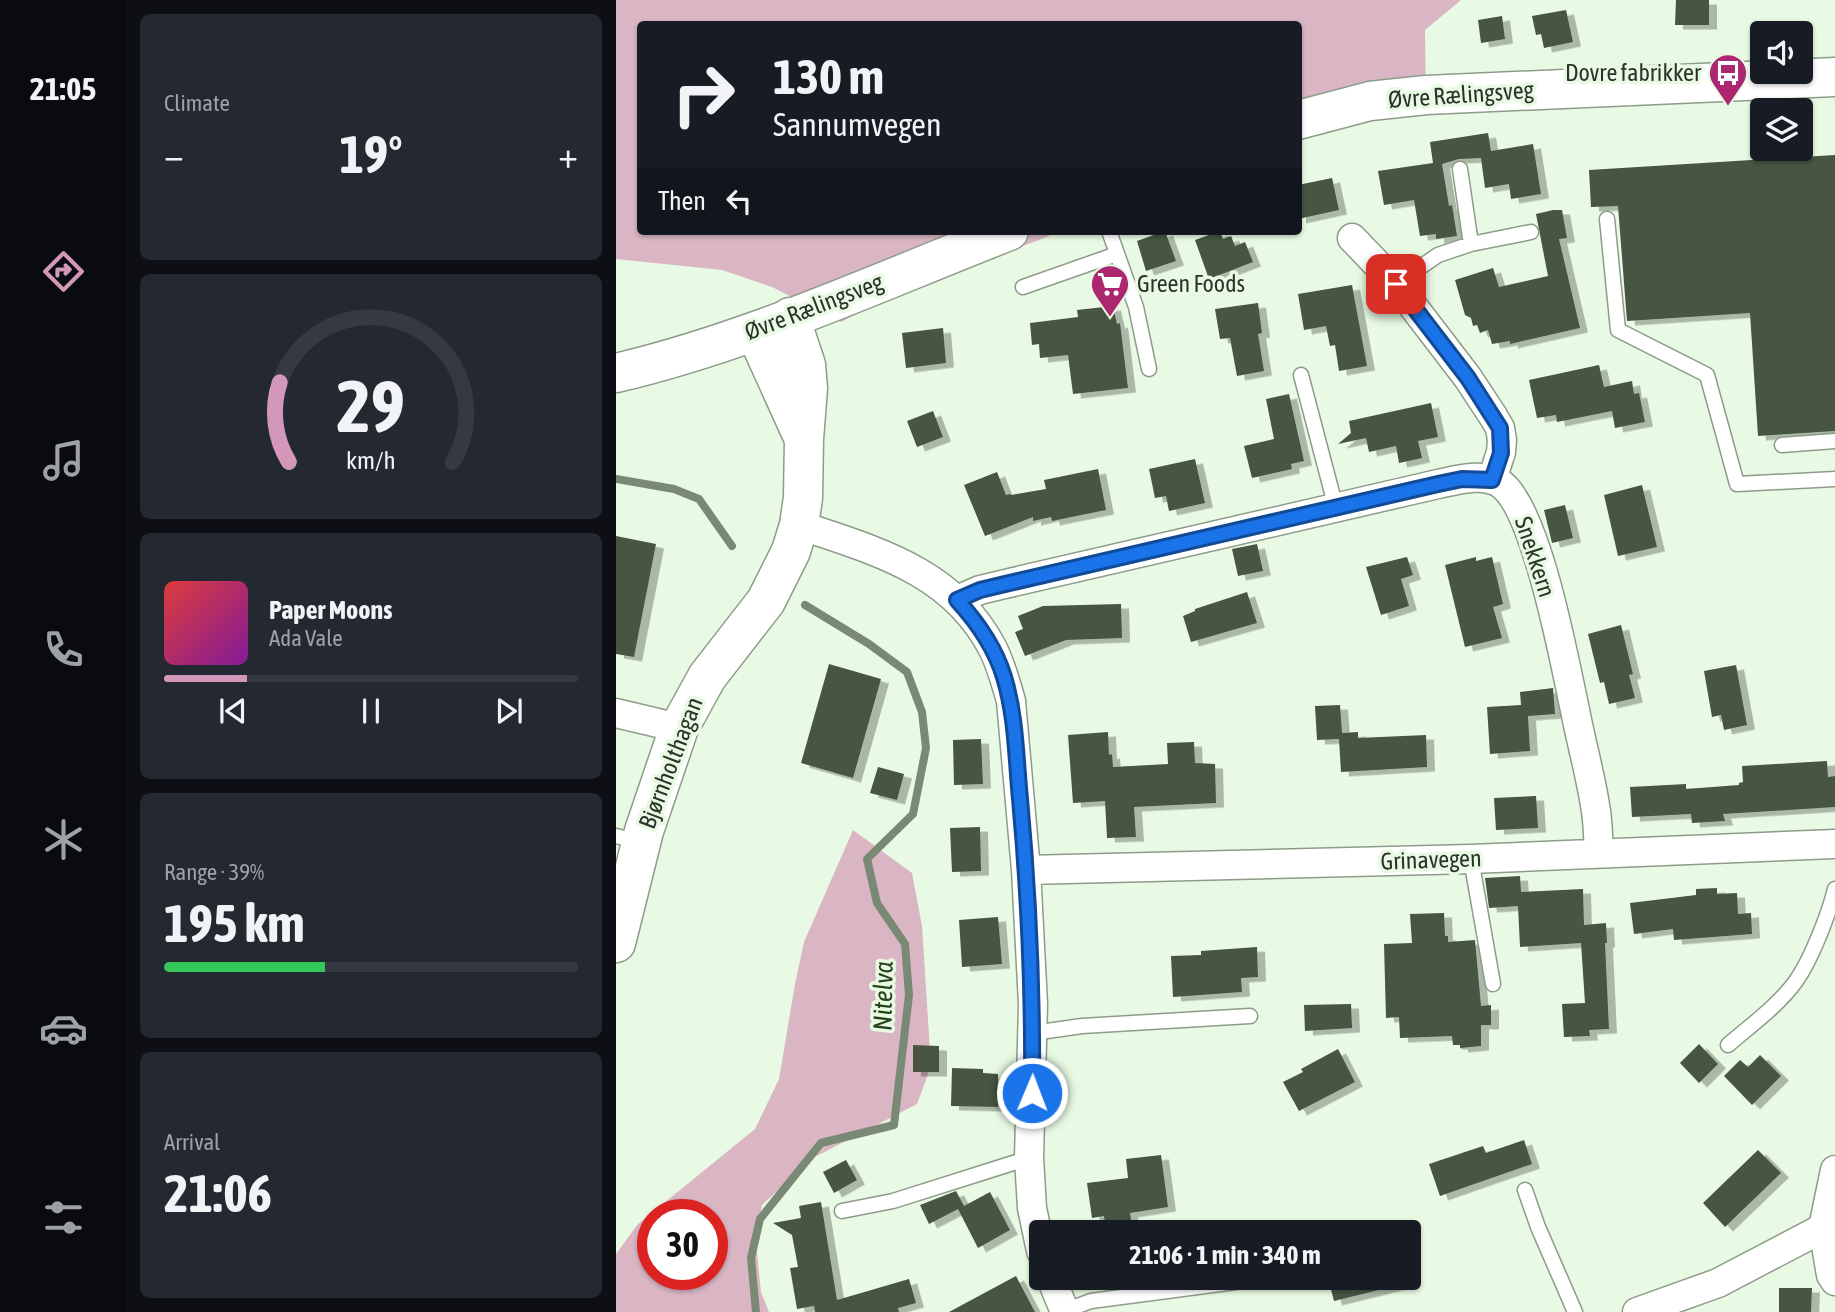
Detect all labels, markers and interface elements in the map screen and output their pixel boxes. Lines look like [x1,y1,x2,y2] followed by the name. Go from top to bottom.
[1750,21,1813,161] map controls
[1750,21,1813,84] button: sound
[773,48,884,104] text: 130 m
[658,49,749,140] icon: right
[1707,52,1749,107] bus stop icon: Dovre fabrikker
[1565,59,1702,86] place label: Dovre fabrikker
[30,70,96,107] text: 21:05
[1387,76,1535,113] street label: Øvre Rælingsveg
[164,90,230,116] text: Climate
[1750,98,1813,161] button: layers
[773,106,941,143] text: Sannumvegen
[339,124,403,184] text: 19°
[164,133,184,176] text: −
[558,133,578,176] text: +
[720,182,758,220] icon: left
[658,186,706,216] text: Then
[39,247,88,296] icon: directions
[1366,254,1426,314] pin
[1089,263,1131,318] supermarket icon: Green Foods
[1377,265,1415,303] icon: arrive
[741,268,887,345] street label: Øvre Rælingsveg
[1137,270,1245,297] place label: Green Foods
[337,365,405,448] text: 29
[39,436,88,485] icon: music
[346,446,396,474] text: km/h
[1510,513,1561,600] street label: Snekkern
[269,595,392,625] text: Paper Moons
[39,625,88,674] icon: phone
[269,625,343,651] text: Ada Vale
[214,692,252,730] icon: previous
[352,692,390,730] icon: pause
[490,692,528,730] icon: next
[633,693,708,832] street label: Bjørnholthagan
[39,815,88,864] icon: climate
[1380,844,1482,875] street label: Grinavegen
[164,859,264,885] text: Range · 39%
[164,893,305,953] text: 195 km
[867,961,899,1031] water label: Nitelva
[39,1004,88,1053] icon: car
[995,1056,1069,1130] position arrow
[164,1129,220,1155] text: Arrival
[164,1163,272,1223] text: 21:06
[39,1193,88,1242] icon: filters
[637,1199,728,1290] speed limit sign: 30
[1129,1240,1321,1270] text: 21:06 · 1 min · 340 m

